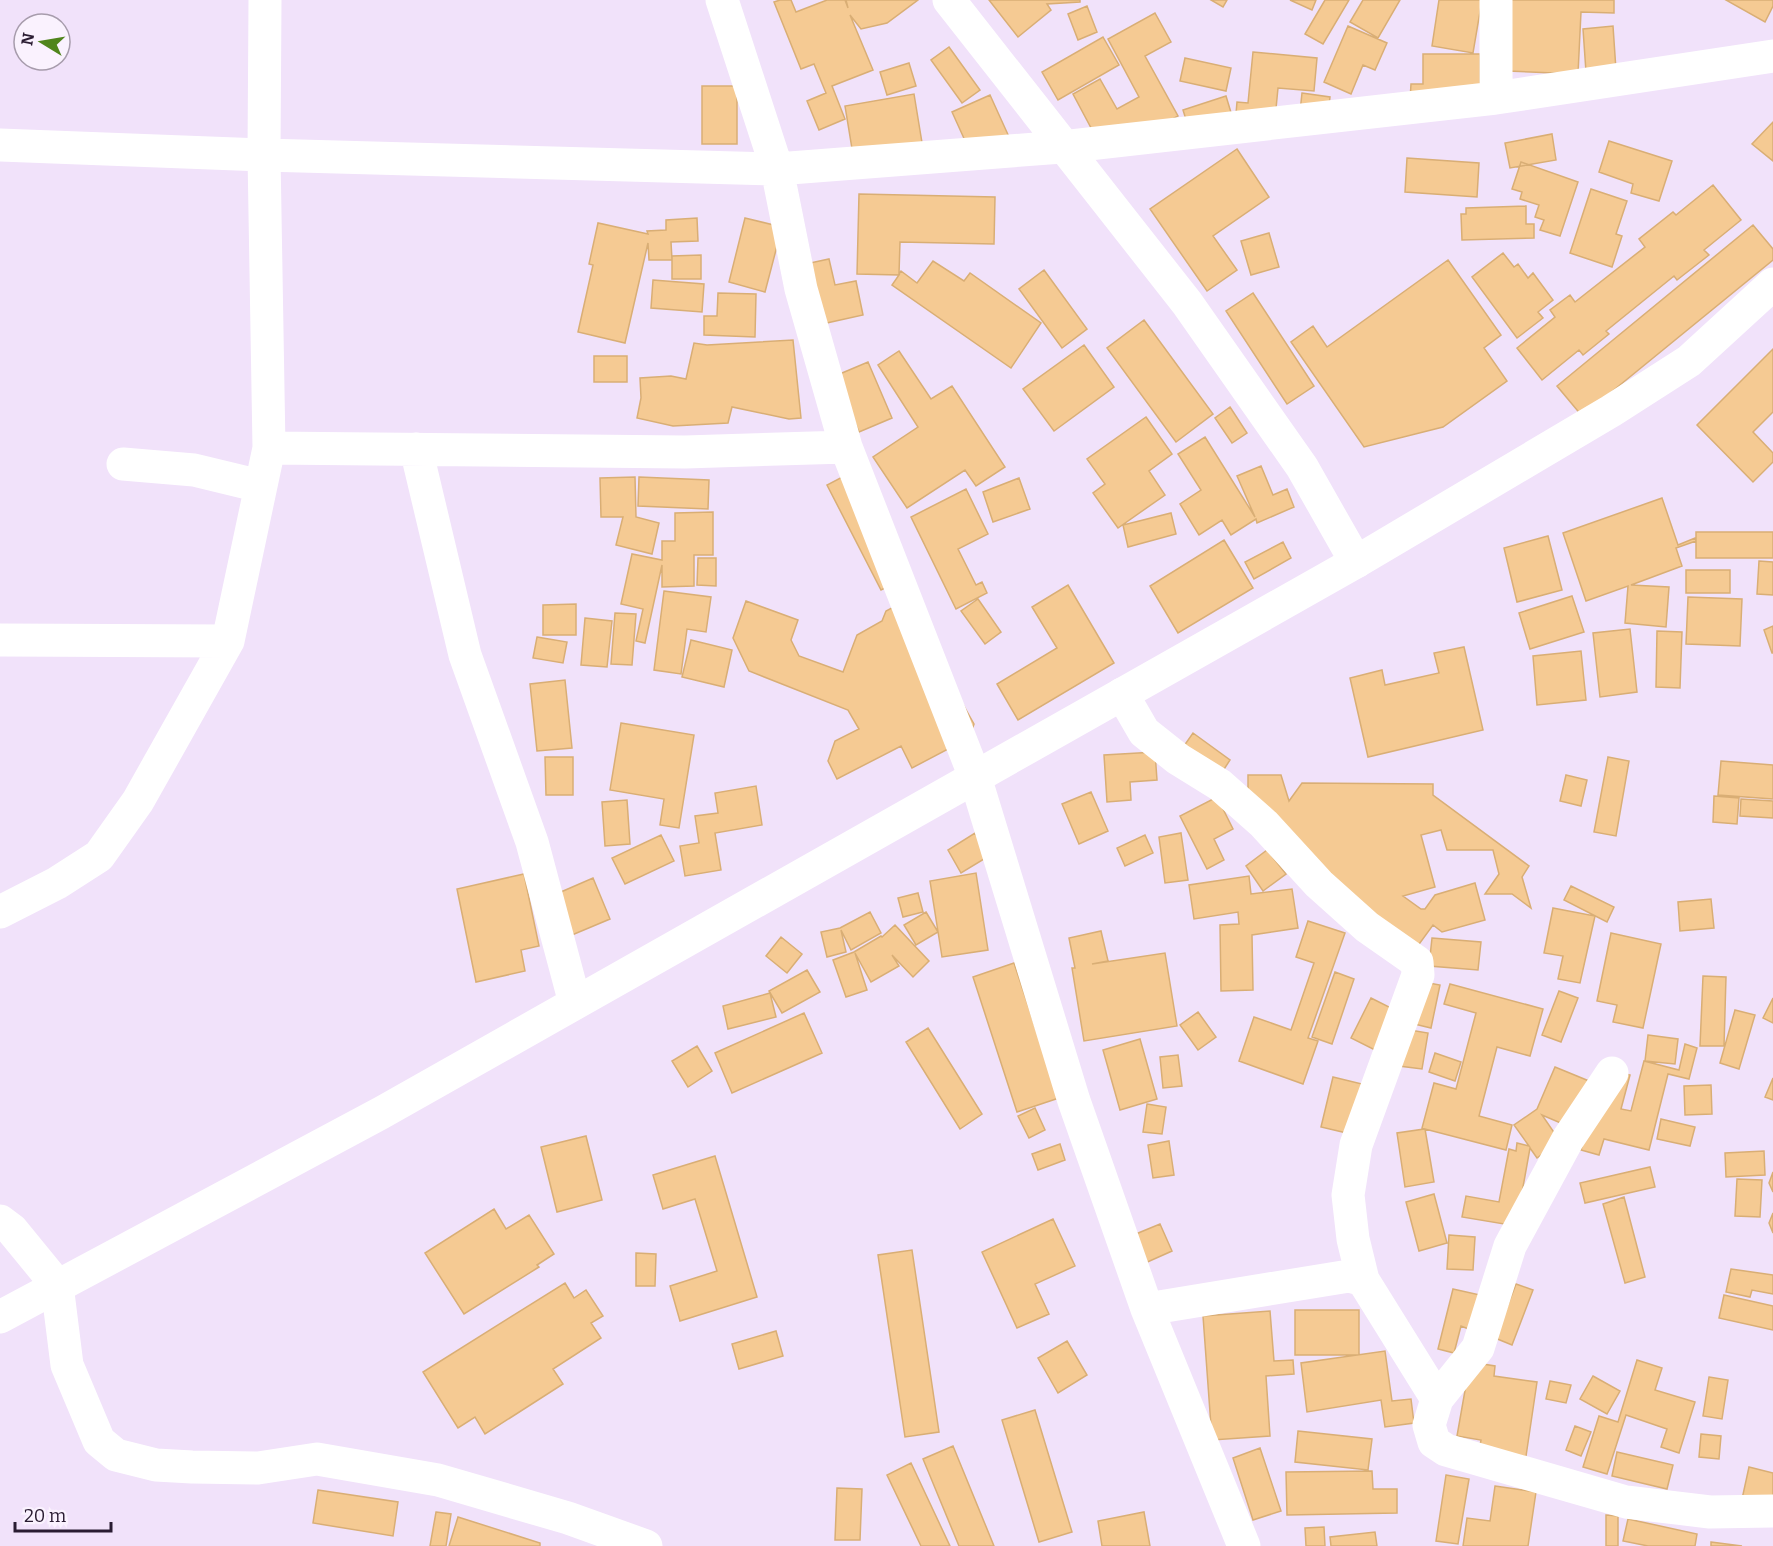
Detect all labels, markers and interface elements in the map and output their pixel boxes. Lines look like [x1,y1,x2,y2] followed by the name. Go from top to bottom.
[12,12,72,72] north arrow
[17,31,38,47] text: N
[15,1495,111,1533] scale bar
[24,1505,66,1527] text: 20 m

